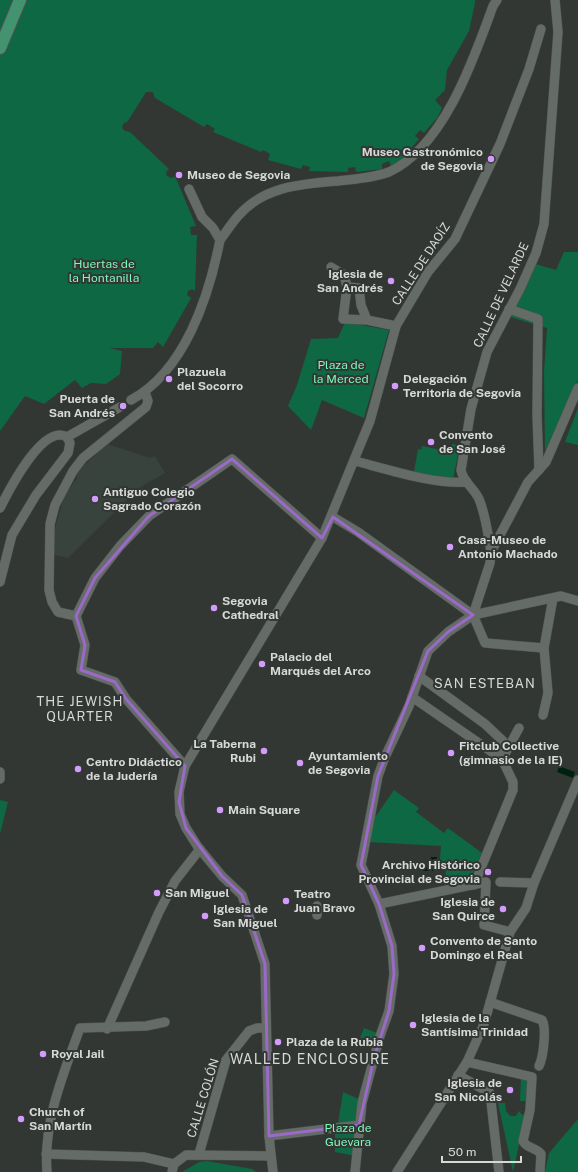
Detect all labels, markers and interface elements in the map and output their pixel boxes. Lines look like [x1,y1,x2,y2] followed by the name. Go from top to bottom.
[362,145,483,173] place label: Museo Gastronómico de Segovia
[486,154,496,164] marker: Museo Gastronómico de Segovia
[187,168,290,182] place label: Museo de Segovia
[174,170,184,180] marker: Museo de Segovia
[389,220,453,308] street label: CALLE DE DAOÍZ
[470,240,532,350] street label: CALLE DE VELARDE
[69,257,139,285] park label: Huertas de la Hontanilla
[317,267,383,295] place label: Iglesia de San Andrés
[386,276,396,286] marker: Iglesia de San Andrés
[313,358,369,386] park label: Plaza de la Merced
[177,365,243,393] place label: Plazuela del Socorro
[403,372,521,400] place label: Delegación Territoria de Segovia
[164,374,174,384] marker: Plazuela del Socorro
[390,381,400,391] marker: Delegación Territoria de Segovia
[49,392,115,420] place label: Puerta de San Andrés
[118,401,128,411] marker: Puerta de San Andrés
[439,428,506,456] place label: Convento de San José
[426,437,436,447] marker: Convento de San José
[103,485,201,513] place label: Antiguo Colegio Sagrado Corazón
[90,494,100,504] marker: Antiguo Colegio Sagrado Corazón
[458,533,558,561] place label: Casa-Museo de Antonio Machado
[445,542,455,552] marker: Casa-Museo de Antonio Machado
[222,594,279,622] place label: Segovia Cathedral
[209,603,219,613] marker: Segovia Cathedral
[270,650,371,678] place label: Palacio del Marqués del Arco
[257,659,267,669] marker: Palacio del Marqués del Arco
[434,676,536,691] district label: SAN ESTEBAN
[37,694,123,724] district label: THE JEWISH QUARTER
[193,737,256,765] place label: La Taberna Rubi
[459,739,563,767] place label: Fitclub Collective (gimnasio de la IE)
[259,746,269,756] marker: La Taberna Rubi
[446,748,456,758] marker: Fitclub Collective (gimnasio de la IE)
[308,749,388,777] place label: Ayuntamiento de Segovia
[86,755,182,783] place label: Centro Didáctico de la Judería
[295,758,305,768] marker: Ayuntamiento de Segovia
[73,764,83,774] marker: Centro Didáctico de la Judería
[228,803,300,817] place label: Main Square
[215,805,225,815] marker: Main Square
[358,858,480,886] place label: Archivo Histórico Provincial de Segovia
[483,867,493,877] marker: Archivo Histórico Provincial de Segovia
[165,886,229,900] place label: San Miguel
[294,887,355,915] place label: Teatro Juan Bravo
[152,888,162,898] marker: San Miguel
[432,895,495,923] place label: Iglesia de San Quirce
[281,896,291,906] marker: Teatro Juan Bravo
[213,902,277,930] place label: Iglesia de San Miguel
[498,904,508,914] marker: Iglesia de San Quirce
[200,911,210,921] marker: Iglesia de San Miguel
[430,934,537,962] place label: Convento de Santo Domingo el Real
[417,943,427,953] marker: Convento de Santo Domingo el Real
[421,1011,528,1039] place label: Iglesia de la Santísima Trinidad
[408,1020,418,1030] marker: Iglesia de la Santísima Trinidad
[286,1035,383,1049] place label: Plaza de la Rubia
[273,1037,283,1047] marker: Plaza de la Rubia
[51,1047,105,1061] place label: Royal Jail
[38,1049,48,1059] marker: Royal Jail
[230,1051,390,1067] district label: WALLED ENCLOSURE
[184,1057,222,1139] street label: CALLE COLÓN
[434,1076,502,1104] place label: Iglesia de San Nicolás
[505,1085,515,1095] marker: Iglesia de San Nicolás
[29,1105,92,1133] place label: Church of San Martín
[16,1114,26,1124] marker: Church of San Martín
[324,1121,372,1149] park label: Plaza de Guevara
[442,1138,521,1164] scale bar
[448,1145,476,1159] text: 50 m

